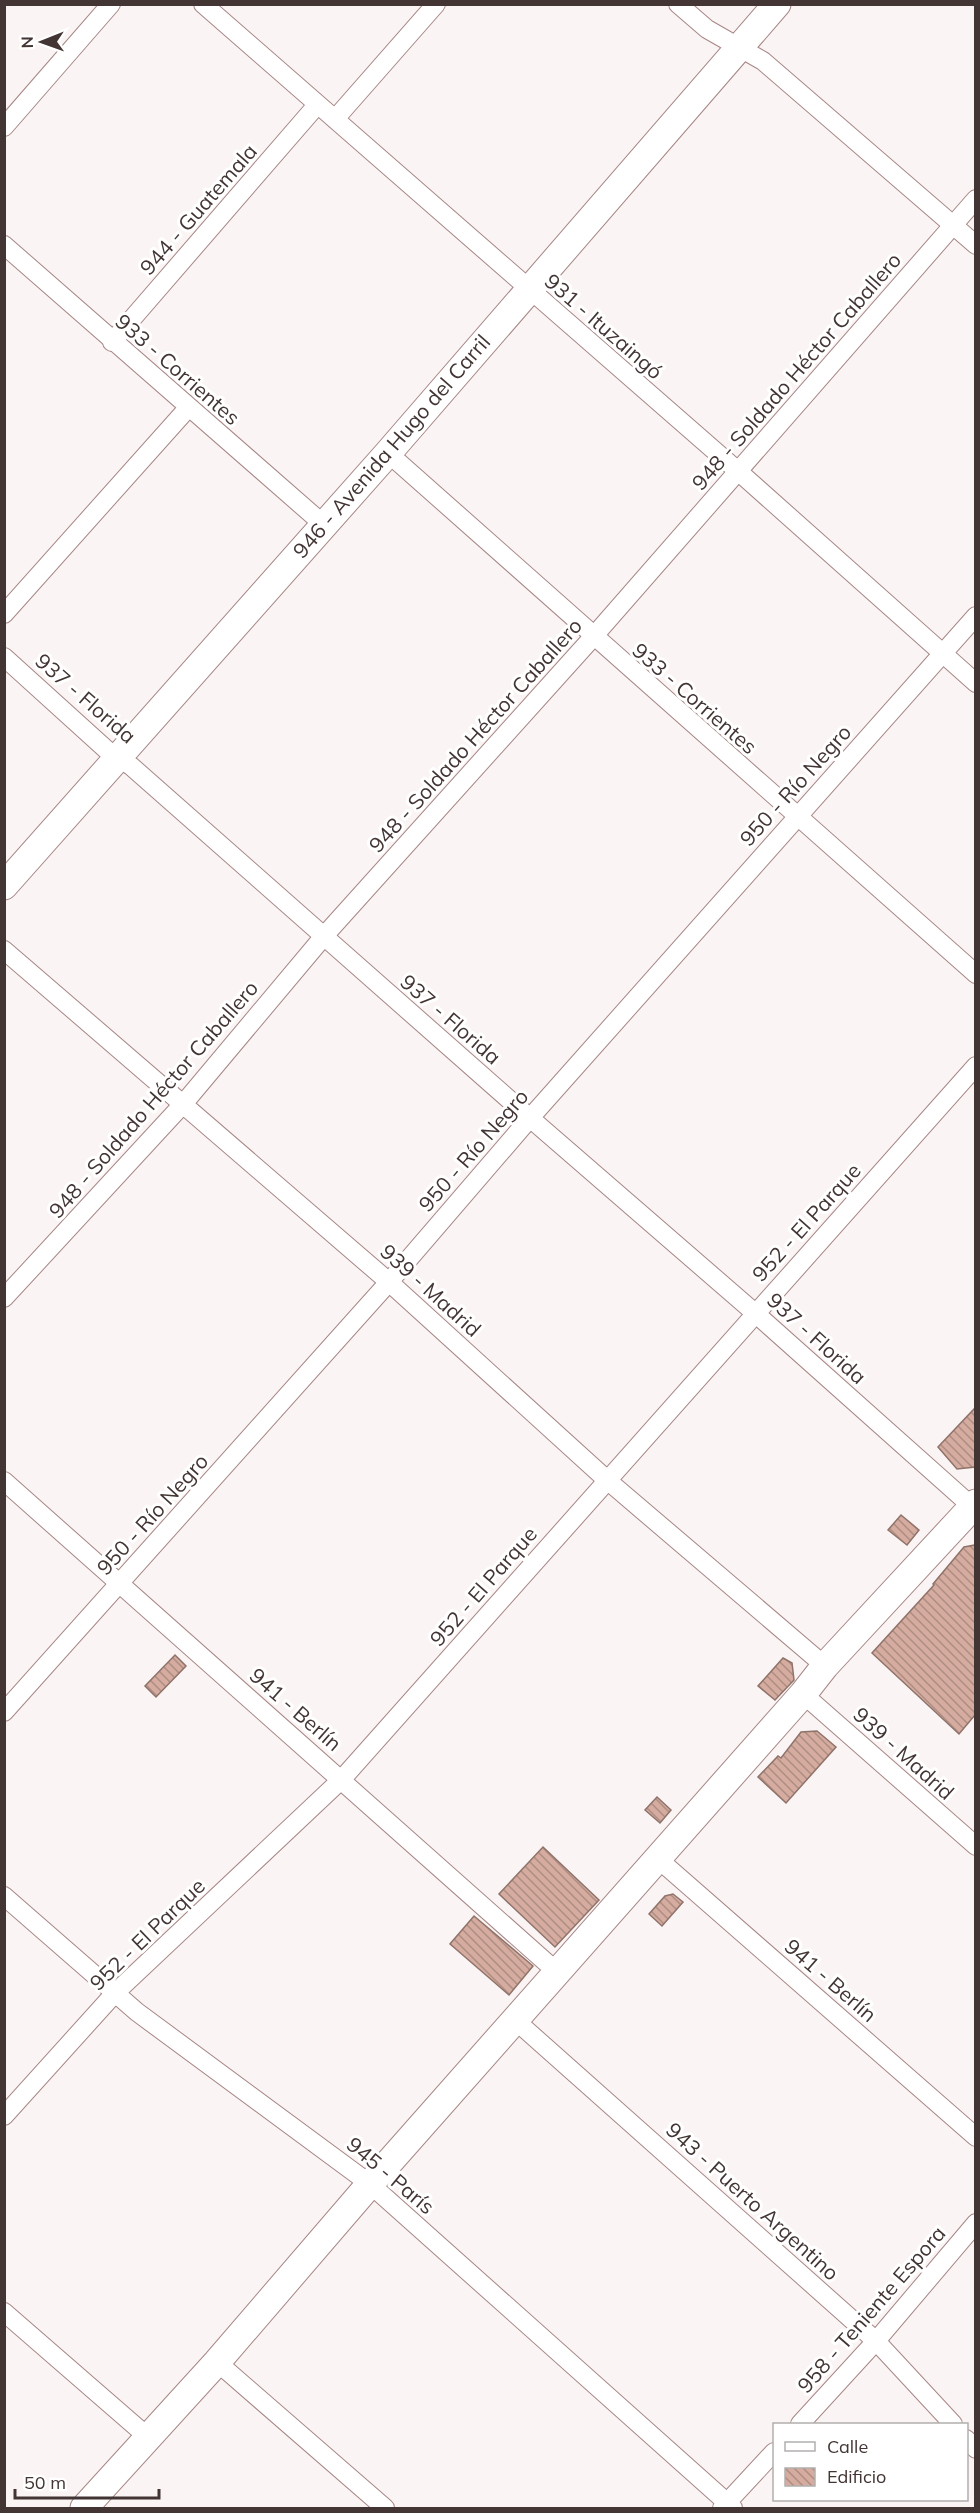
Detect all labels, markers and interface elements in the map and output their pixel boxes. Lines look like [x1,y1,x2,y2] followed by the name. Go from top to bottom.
[12,12,72,72] north arrow
[17,36,37,48] text: N
[134,138,262,280] street label: 944 - Guatemala
[686,247,906,495] street label: 948 - Soldado Héctor Caballero
[540,268,668,384] street label: 931 - Ituzaingó
[110,308,246,430] street label: 933 - Corrientes
[287,329,495,563] street label: 946 - Avenida Hugo del Carril
[363,613,587,857] street label: 948 - Soldado Héctor Caballero
[627,637,763,759] street label: 933 - Corrientes
[31,647,141,749] street label: 937 - Florida
[734,719,856,851] street label: 950 - Río Negro
[396,968,506,1070] street label: 937 - Florida
[43,975,263,1223] street label: 948 - Soldado Héctor Caballero
[413,1083,533,1217] street label: 950 - Río Negro
[746,1158,866,1286] street label: 952 - El Parque
[375,1238,487,1342] street label: 939 - Madrid
[762,1287,872,1389] street label: 937 - Florida
[91,1448,213,1580] street label: 950 - Río Negro
[424,1521,542,1651] street label: 952 - El Parque
[245,1662,347,1756] street label: 941 - Berlín
[848,1701,960,1805] street label: 939 - Madrid
[84,1873,210,1995] street label: 952 - El Parque
[780,1933,882,2027] street label: 941 - Berlín
[661,2117,845,2285] street label: 943 - Puerto Argentino
[342,2131,440,2219] street label: 945 - París
[791,2220,951,2398] street label: 958 - Teniente Espora
[773,2423,968,2501] legend
[827,2435,868,2458] text: Calle
[15,2462,159,2500] scale bar
[827,2465,886,2488] text: Edificio
[24,2471,66,2494] text: 50 m

